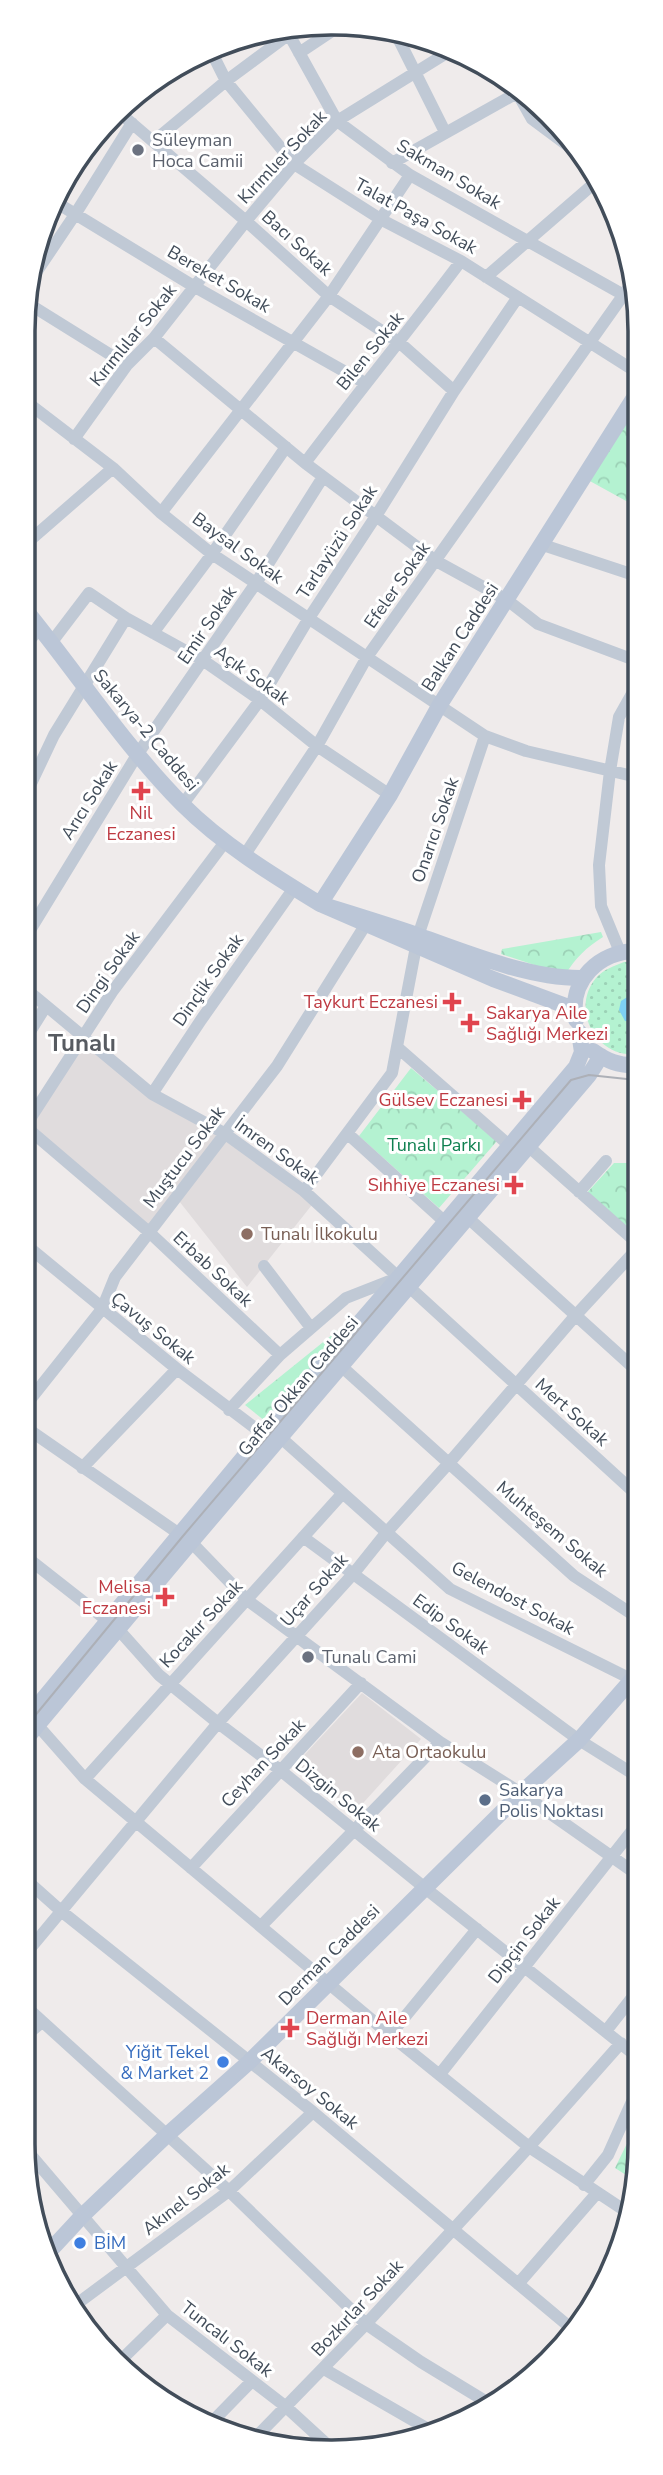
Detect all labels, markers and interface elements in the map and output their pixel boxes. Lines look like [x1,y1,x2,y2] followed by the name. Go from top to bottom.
[232,104,332,209] street label: Kırımlıer Sokak
[152,128,243,173] place label: Süleyman Hoca Camii
[392,133,507,215] street label: Sakman Sokak
[130,142,146,158] marker: Süleyman Hoca Camii
[350,172,482,260] street label: Talat Paşa Sokak
[257,205,338,282] street label: Bacı Sokak
[163,240,276,319] street label: Bereket Sokak
[84,278,182,391] street label: Kırımlılar Sokak
[331,306,410,395] street label: Bilen Sokak
[291,480,383,604] street label: Tarlayüzü Sokak
[188,507,289,590] street label: Baysal Sokak
[358,536,436,633] street label: Efeler Sokak
[416,578,504,696] street label: Balkan Caddesi
[172,580,243,669] street label: Emir Sokak
[209,640,295,711] street label: Açık Sokak
[88,664,204,796] street label: Sakarya-2 Caddesi
[55,755,123,844] street label: Arıcı Sokak
[406,773,465,886] street label: Onarıcı Sokak
[133,783,149,799] marker: Nil Eczanesi
[106,801,176,846] place label: Nil Eczanesi
[71,925,146,1018] street label: Dingi Sokak
[167,928,249,1031] street label: Dinçlik Sokak
[304,990,438,1014] place label: Taykurt Eczanesi
[444,994,460,1010] marker: Taykurt Eczanesi
[486,1001,608,1046] place label: Sakarya Aile Sağlığı Merkezi
[460,1013,480,1033] marker: Sakarya Aile Sağlığı Merkezi
[48,1027,116,1059] district label: Tunalı
[378,1088,508,1112] place label: Gülsev Eczanesi
[514,1092,530,1108] marker: Gülsev Eczanesi
[138,1100,231,1213] street label: Muştucu Sokak
[230,1112,325,1190] street label: İmren Sokak
[387,1133,481,1157] park label: Tunalı Parkı
[368,1173,500,1197] place label: Sıhhiye Eczanesi
[506,1177,522,1193] marker: Sıhhiye Eczanesi
[261,1222,378,1246] place label: Tunalı İlkokulu
[168,1226,259,1313] street label: Erbab Sokak
[239,1226,255,1242] marker: Tunalı İlkokulu
[106,1286,201,1370] street label: Çavuş Sokak
[232,1311,364,1461] street label: Gaffar Okkan Caddesi
[530,1373,615,1452] street label: Mert Sokak
[491,1475,613,1583] street label: Muhteşem Sokak
[275,1548,354,1632] street label: Uçar Sokak
[447,1555,580,1641] street label: Gelendost Sokak
[154,1574,249,1673] street label: Kocakır Sokak
[82,1575,151,1620] place label: Melisa Eczanesi
[408,1588,495,1660] street label: Edip Sokak
[157,1589,173,1605] marker: Melisa Eczanesi
[322,1645,416,1669] place label: Tunalı Cami
[300,1649,316,1665] marker: Tunalı Cami
[216,1713,311,1813] street label: Ceyhan Sokak
[372,1740,486,1764] place label: Ata Ortaokulu
[350,1744,366,1760] marker: Ata Ortaokulu
[290,1753,387,1838] street label: Dizgin Sokak
[499,1778,604,1823] place label: Sakarya Polis Noktası
[477,1792,493,1808] marker: Sakarya Polis Noktası
[483,1891,566,1988] street label: Dipçin Sokak
[273,1899,385,2011] street label: Derman Caddesi
[306,2006,428,2051] place label: Derman Aile Sağlığı Merkezi
[280,2018,300,2038] marker: Derman Aile Sağlığı Merkezi
[120,2040,210,2085] place label: Yiğit Tekel & Market 2
[256,2041,365,2135] street label: Akarsoy Sokak
[215,2054,231,2070] marker: Yiğit Tekel & Market 2
[137,2157,235,2241] street label: Akınel Sokak
[94,2231,126,2255] place label: BİM
[72,2235,88,2251] marker: BİM
[306,2254,409,2362] street label: Bozkırlar Sokak
[176,2296,279,2383] street label: Tuncalı Sokak

